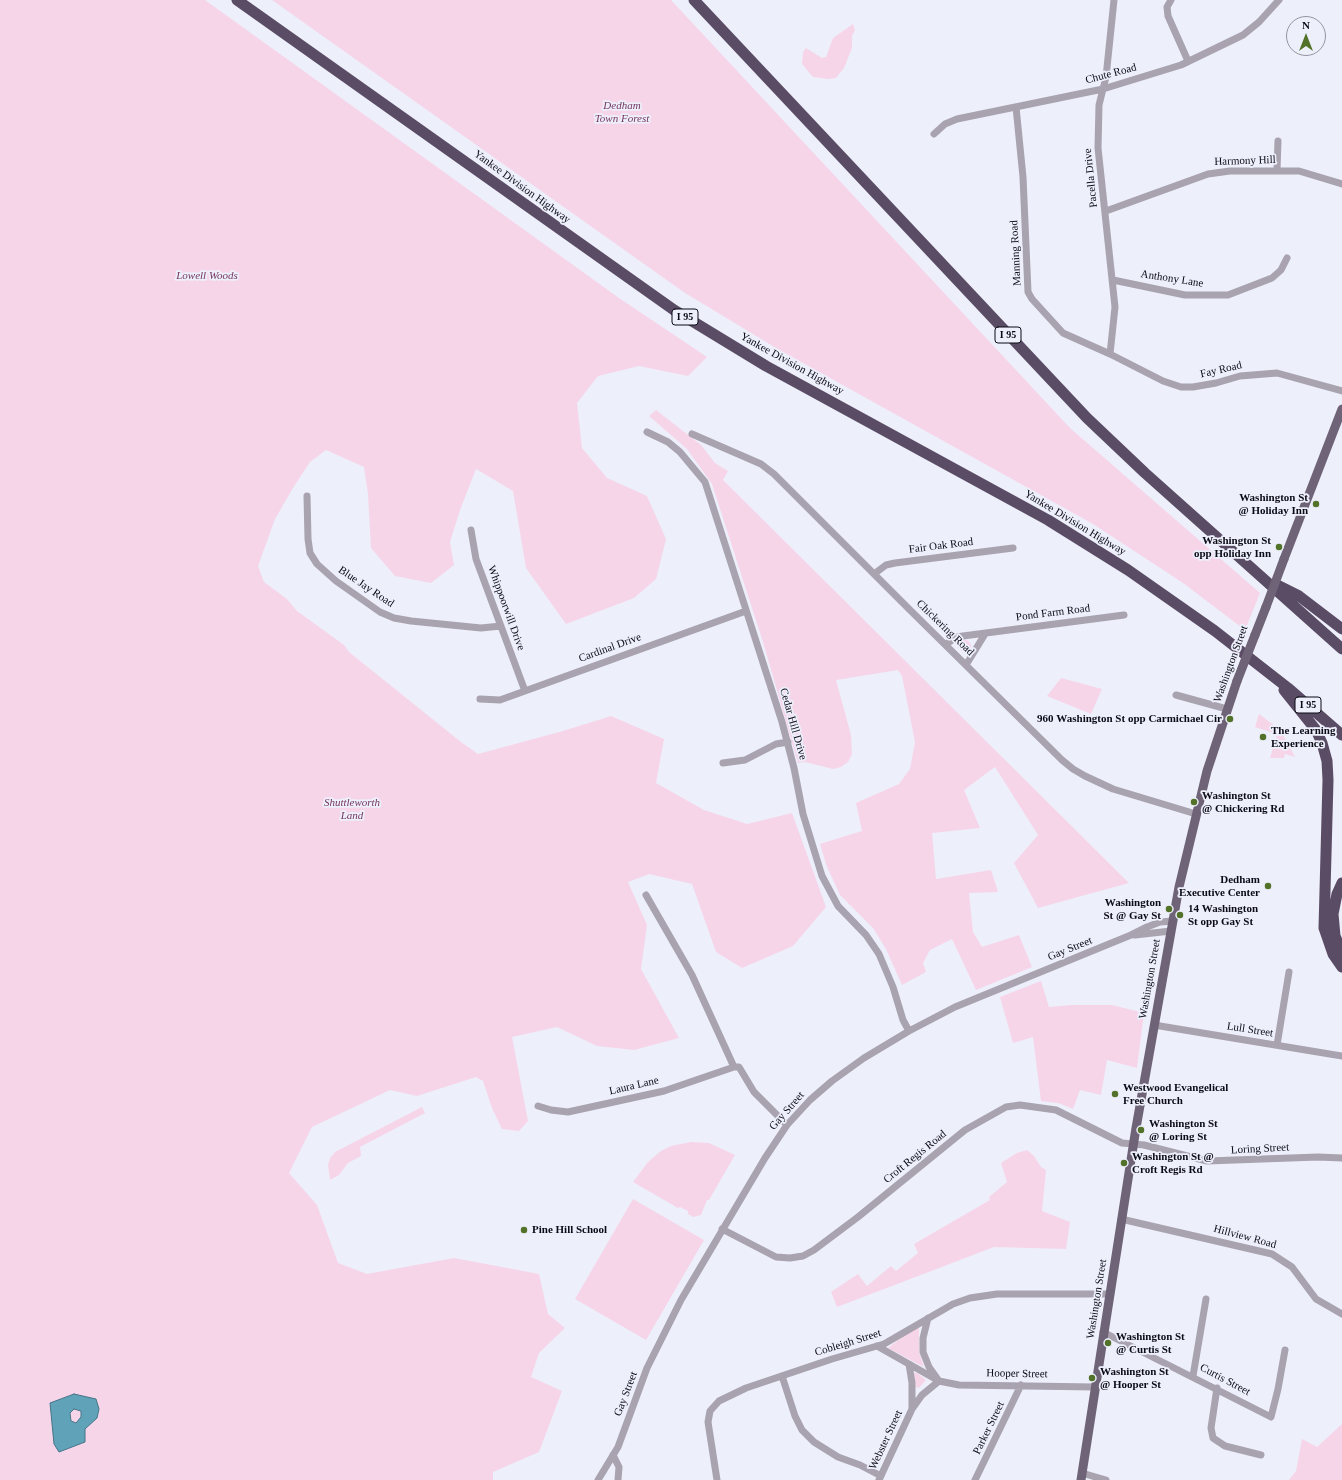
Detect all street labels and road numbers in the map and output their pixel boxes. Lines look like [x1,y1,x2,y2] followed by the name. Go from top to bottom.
[1084,61,1138,87] street label: Chute Road
[471,148,573,226] street label: Yankee Division Highway
[1081,148,1101,208] street label: Pacella Drive
[1214,153,1276,169] street label: Harmony Hill
[1008,220,1024,286] street label: Manning Road
[1140,268,1204,290] street label: Anthony Lane
[672,309,698,325] road number: I 95
[995,327,1021,343] road number: I 95
[738,330,846,398] street label: Yankee Division Highway
[1199,359,1243,381] street label: Fay Road
[1022,487,1128,559] street label: Yankee Division Highway
[908,536,974,556] street label: Fair Oak Road
[336,564,396,610] street label: Blue Jay Road
[484,564,528,652] street label: Whippoorwill Drive
[913,597,977,659] street label: Chickering Road
[1015,602,1091,624] street label: Pond Farm Road
[1211,624,1251,704] street label: Washington Street
[577,631,643,665] street label: Cardinal Drive
[776,687,810,761] street label: Cedar Hill Drive
[1295,697,1321,713] road number: I 95
[1046,934,1094,964] street label: Gay Street
[1136,938,1164,1020] street label: Washington Street
[1226,1020,1274,1040] street label: Lull Street
[608,1074,660,1098] street label: Laura Lane
[767,1089,807,1133] street label: Gay Street
[881,1128,949,1186] street label: Croft Regis Road
[1231,1141,1289,1157] street label: Loring Street
[1212,1222,1278,1252] street label: Hillview Road
[1084,1258,1110,1340] street label: Washington Street
[813,1327,883,1359] street label: Cobleigh Street
[1197,1361,1253,1399] street label: Curtis Street
[986,1367,1048,1381] street label: Hooper Street
[611,1370,641,1418] street label: Gay Street
[971,1399,1007,1457] street label: Parker Street
[866,1408,906,1472] street label: Webster Street

